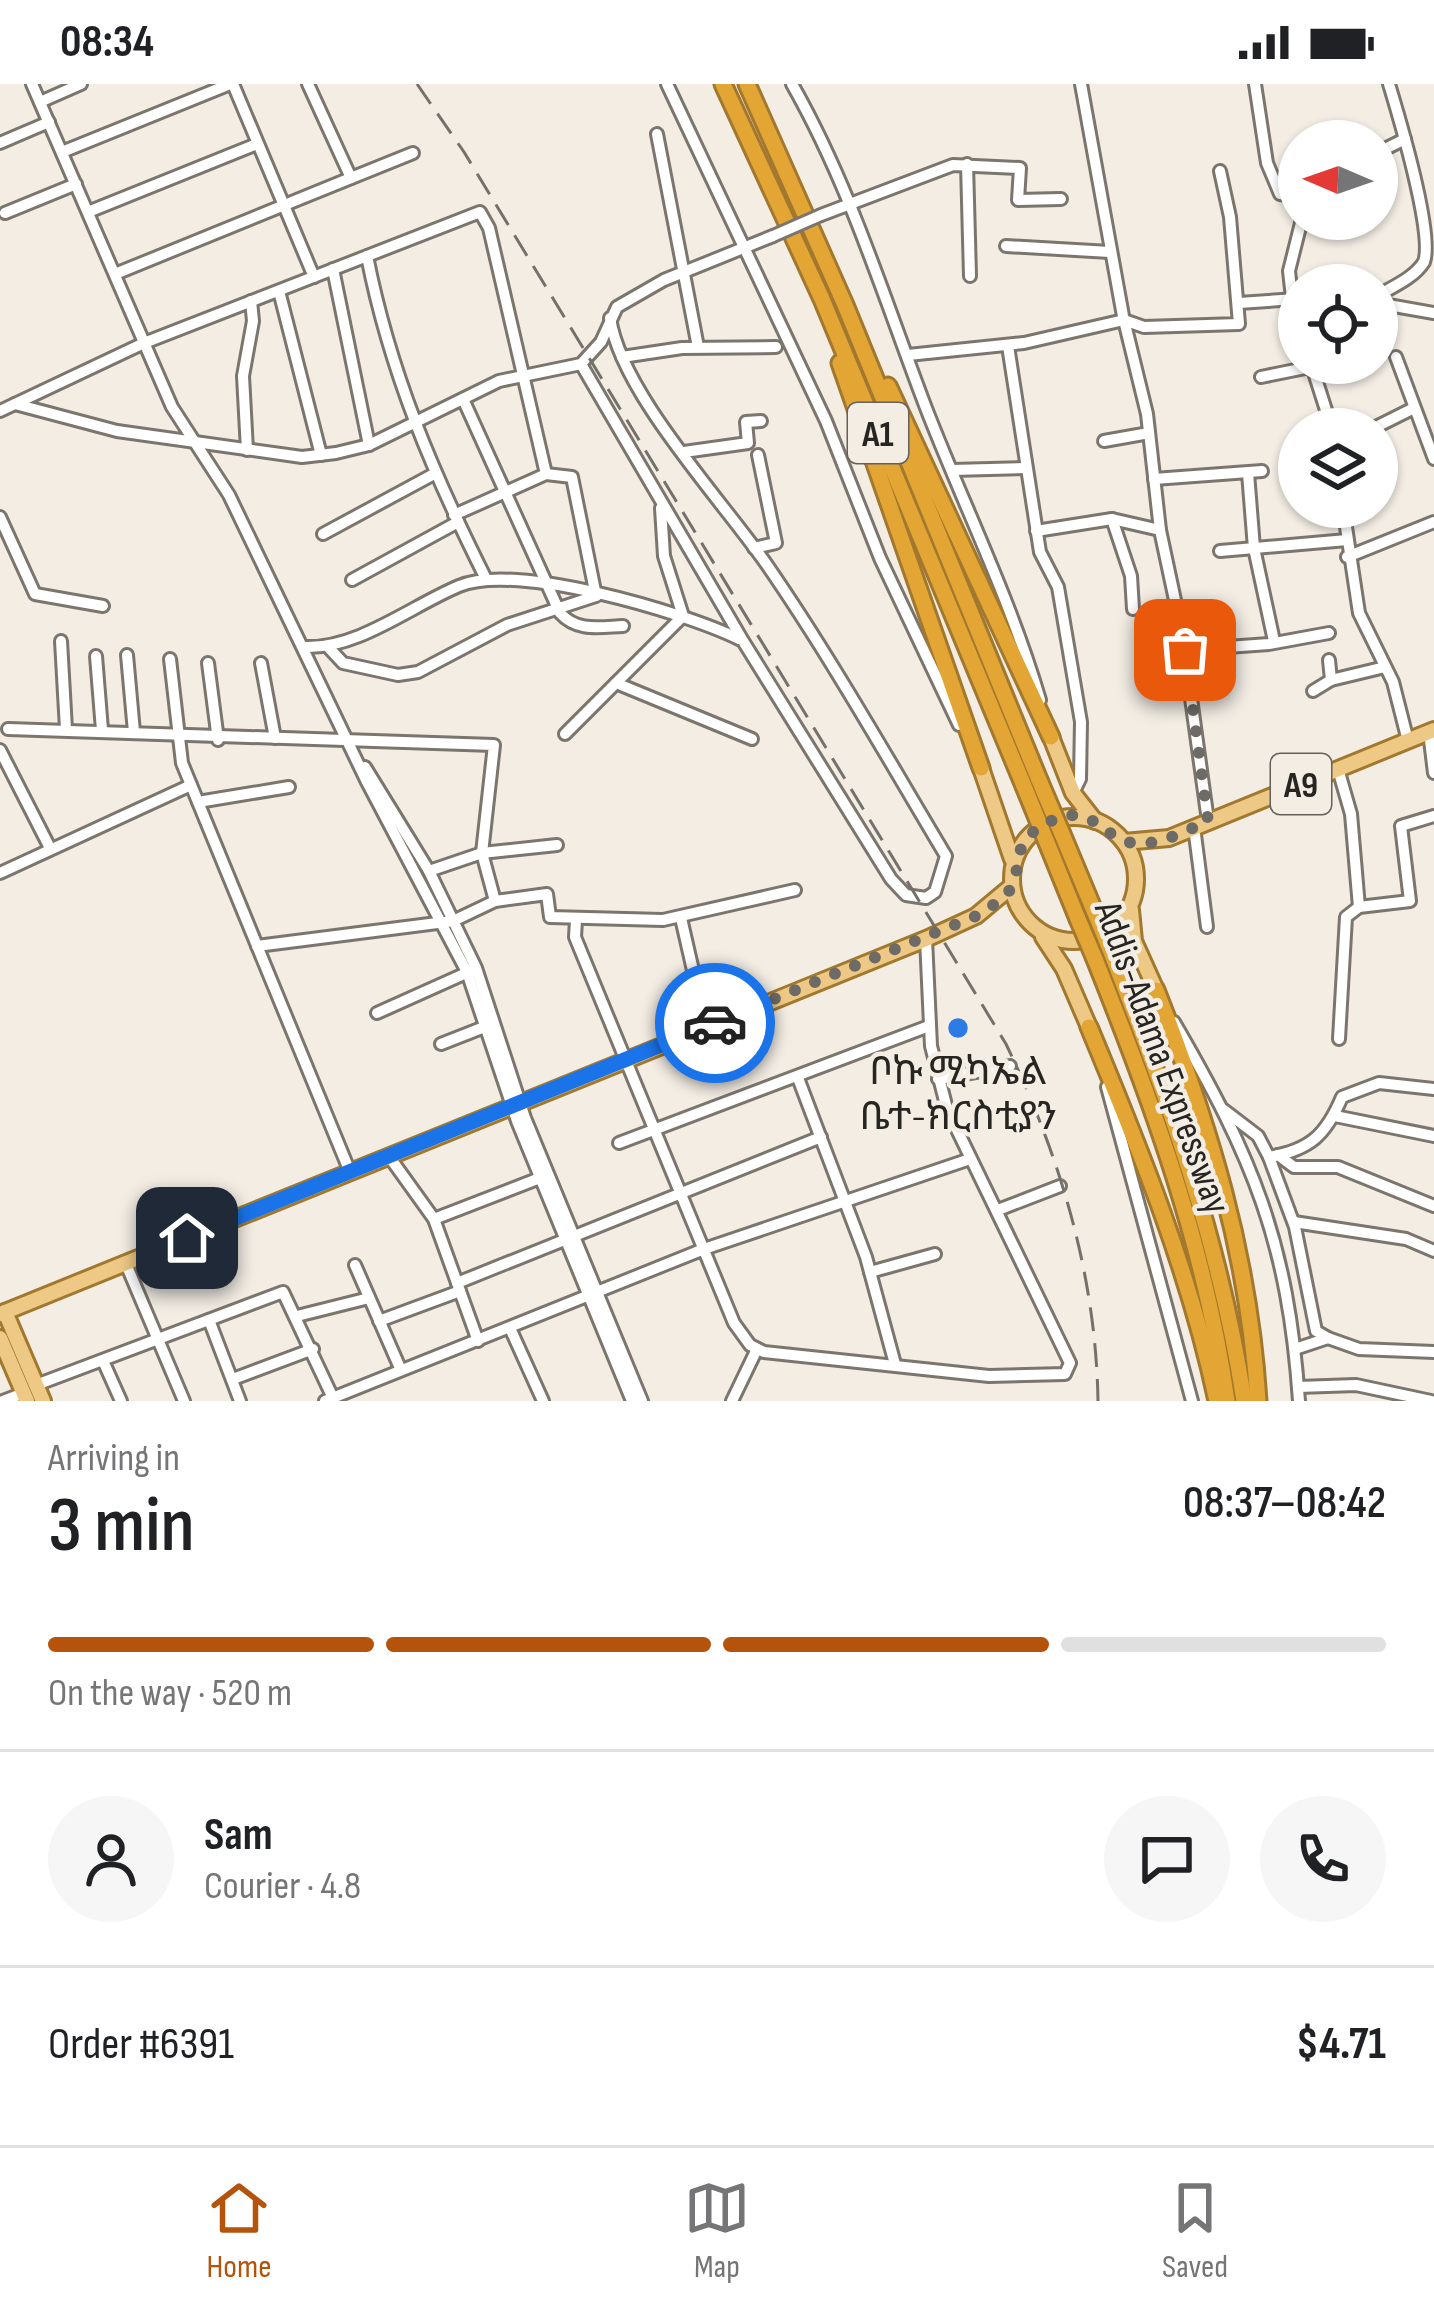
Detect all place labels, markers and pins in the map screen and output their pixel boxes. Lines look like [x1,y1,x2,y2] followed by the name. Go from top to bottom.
[1134,599,1236,701] pin
[945,1015,971,1041] marker: ቦኩ ሚካኤል ቤተ-ክርስቲያን
[860,1049,1056,1141] place label: ቦኩ ሚካኤል ቤተ-ክርስቲያን
[136,1187,238,1289] pin

